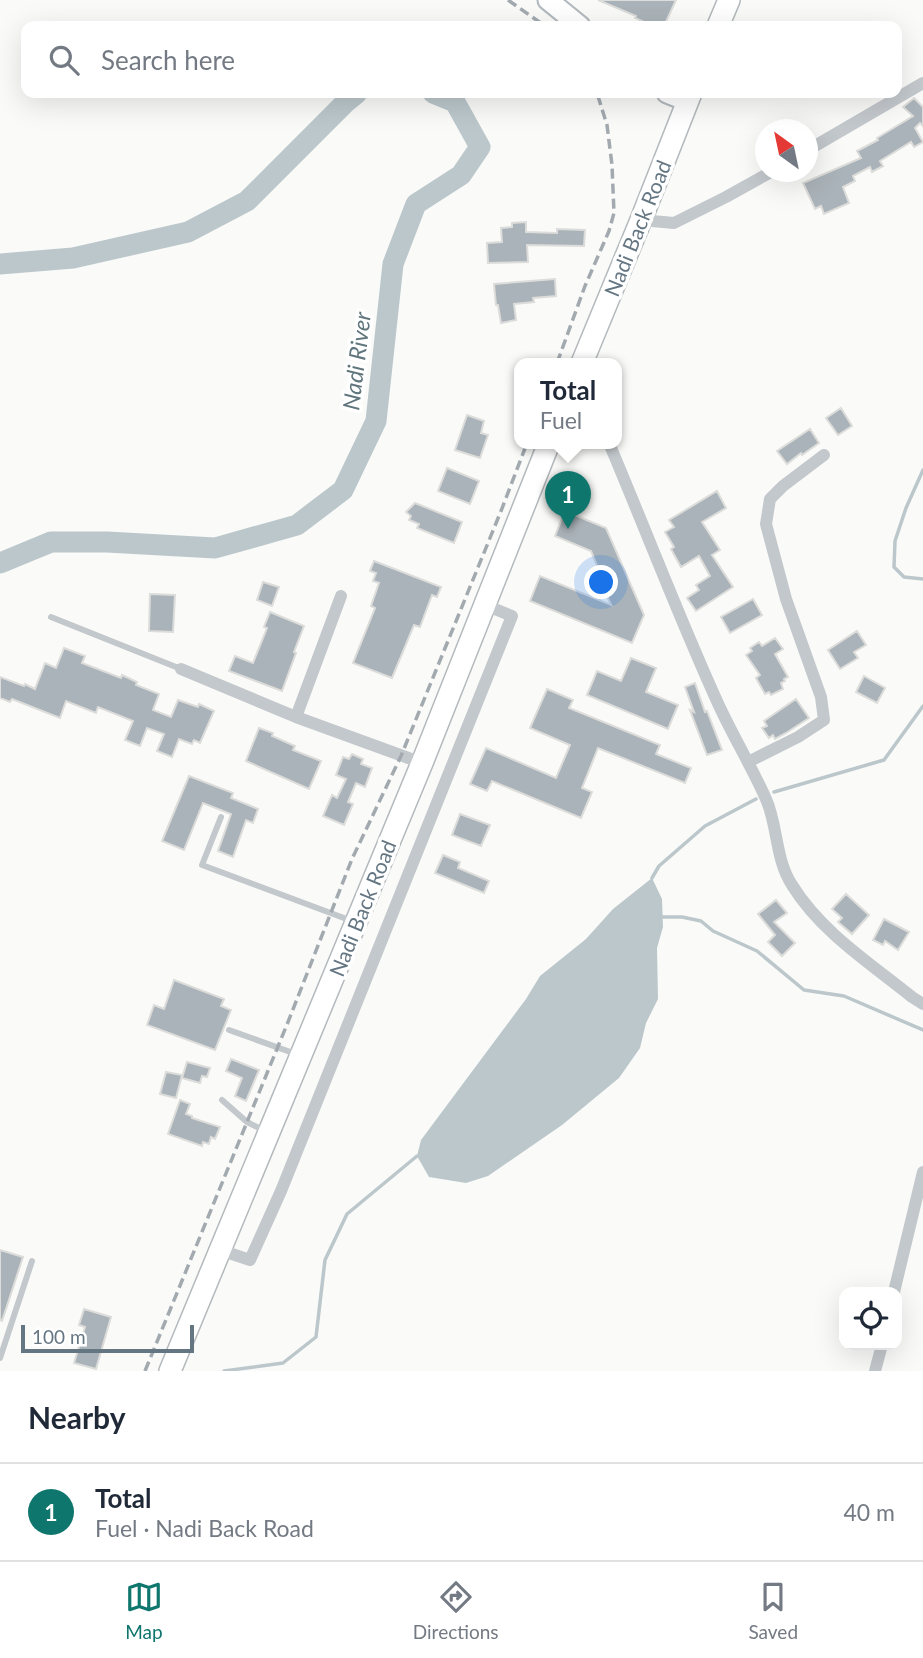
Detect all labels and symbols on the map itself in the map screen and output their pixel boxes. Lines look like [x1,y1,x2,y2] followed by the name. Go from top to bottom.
[755,119,818,182] north arrow
[598,156,676,300] street label: Nadi Back Road
[336,309,376,412] water label: Nadi River
[545,471,591,529] pin: 1
[584,565,618,599] your location
[323,836,401,980] street label: Nadi Back Road
[21,1322,194,1354] scale bar

